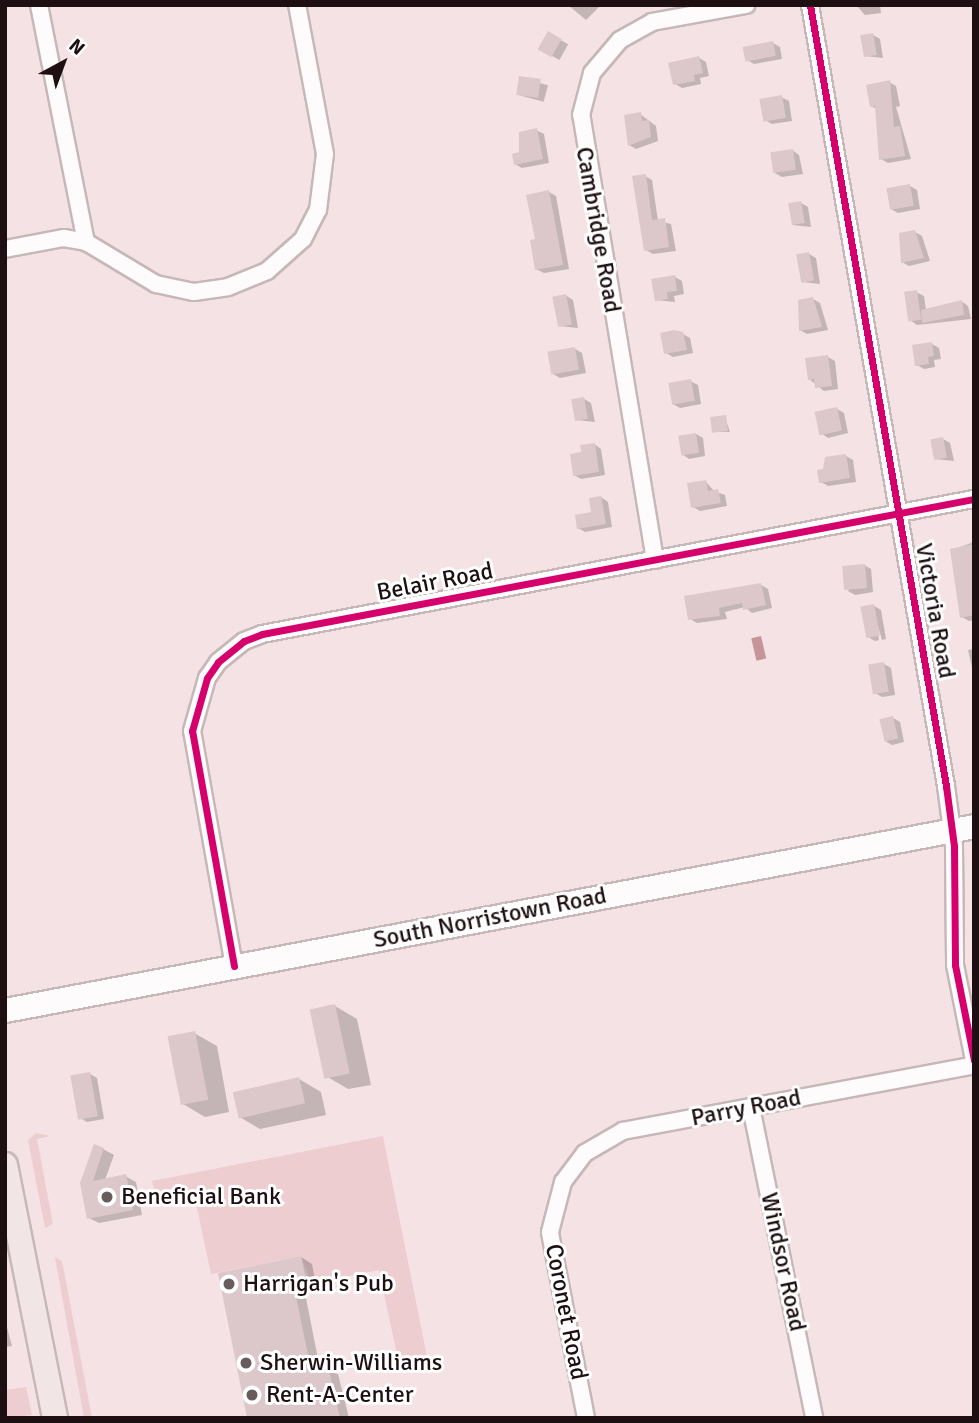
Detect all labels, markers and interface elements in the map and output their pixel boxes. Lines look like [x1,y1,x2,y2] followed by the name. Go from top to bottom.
[28,28,98,98] north arrow
[64,34,90,61] text: N
[569,145,627,315] street label: Cambridge Road
[909,541,961,681] street label: Victoria Road
[374,557,496,607] street label: Belair Road
[371,881,609,955] street label: South Norristown Road
[689,1083,803,1133] street label: Parry Road
[121,1183,281,1211] place label: Beneficial Bank
[99,1189,115,1205] marker: Beneficial Bank
[754,1190,812,1334] street label: Windsor Road
[539,1242,593,1382] street label: Coronet Road
[243,1270,394,1298] place label: Harrigan's Pub
[221,1276,237,1292] marker: Harrigan's Pub
[260,1349,442,1377] place label: Sherwin-Williams
[238,1355,254,1371] marker: Sherwin-Williams
[266,1381,414,1409] place label: Rent-A-Center
[244,1387,260,1403] marker: Rent-A-Center

